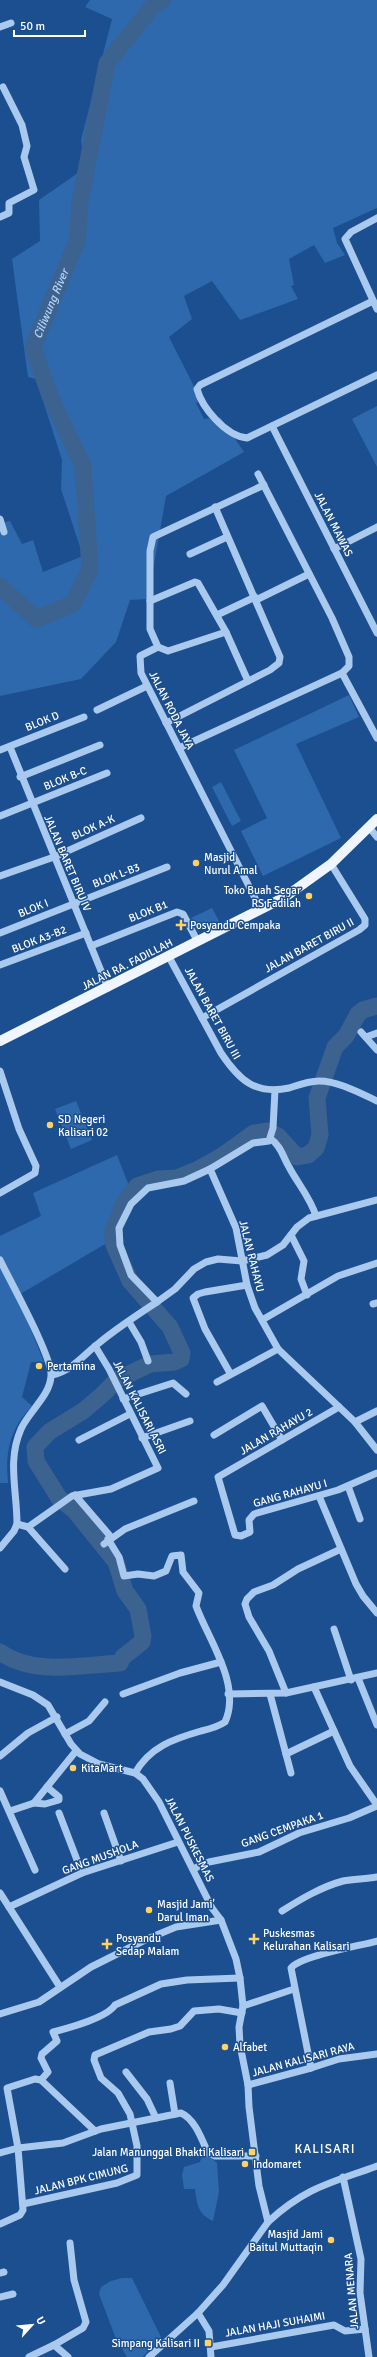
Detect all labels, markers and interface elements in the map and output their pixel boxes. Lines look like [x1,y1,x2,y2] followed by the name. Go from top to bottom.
[14,12,85,38] scale bar
[20,19,45,34] text: 50 m
[30,265,73,341] water label: Ciliwung River
[312,490,355,559] street label: JALAN MAWAS
[146,669,197,752] street label: JALAN RODA JAYA
[23,709,61,734] street label: BLOK D
[42,764,89,793] street label: BLOK B-C
[70,812,117,843] street label: BLOK A-K
[41,813,94,914] street label: JALAN BARET BIRU IV
[204,851,258,877] place label: Masjid Nurul Amal
[191,858,201,868] marker: Masjid Nurul Amal
[91,860,142,890] street label: BLOK L-B3
[224,884,301,910] place label: Toko Buah Segar RS Fadilah
[304,891,314,901] marker: Toko Buah Segar RS Fadilah
[16,897,50,920] street label: BLOK I
[127,898,170,925] street label: BLOK B1
[262,915,356,975] street label: JALAN BARET BIRU II
[175,919,187,931] marker: Posyandu Cempaka
[190,919,281,932] place label: Posyandu Cempaka
[10,923,68,956] street label: BLOK A3-B2
[80,936,175,993] street label: JALAN RA. FADILLAH
[182,965,243,1062] street label: JALAN BARET BIRU III
[58,1113,108,1139] place label: SD Negeri Kalisari 02
[45,1120,55,1130] marker: SD Negeri Kalisari 02
[236,1219,267,1293] street label: JALAN RAHAYU
[110,1358,169,1456] street label: JALAN KALISARI ASRI
[47,1360,96,1373] place label: Pertamina
[34,1361,44,1371] marker: Pertamina
[238,1405,315,1458] street label: JALAN RAHAYU 2
[252,1477,329,1510] street label: GANG RAHAYU I
[81,1762,123,1775] place label: KitaMart
[68,1763,78,1773] marker: KitaMart
[162,1794,217,1884] street label: JALAN PUSKESMAS
[239,1809,325,1850] street label: GANG CEMPAKA 1
[60,1838,140,1877] street label: GANG MUSHOLA
[157,1898,215,1924] place label: Masjid Jami' Darul Iman
[144,1905,154,1915] marker: Masjid Jami' Darul Iman
[263,1927,349,1953] place label: Puskesmas Kelurahan Kalisari
[116,1932,180,1958] place label: Posyandu Sedap Malam
[248,1933,260,1945] marker: Puskesmas Kelurahan Kalisari
[101,1938,113,1950] marker: Posyandu Sedap Malam
[251,2039,356,2079] street label: JALAN KALISARI RAYA
[233,2041,267,2054] place label: Alfabet
[220,2042,230,2052] marker: Alfabet
[295,2141,355,2157] district label: KALISARI
[92,2146,244,2159] place label: Jalan Manunggal Bhakti Kalisari
[247,2147,257,2157] marker: Jalan Manunggal Bhakti Kalisari
[253,2158,301,2171] place label: Indomaret
[240,2159,250,2169] marker: Indomaret
[33,2162,129,2197] street label: JALAN BPK CIMUNG
[249,2228,323,2254] place label: Masjid Jami Baitul Muttaqin
[326,2235,336,2245] marker: Masjid Jami Baitul Muttaqin
[342,2252,361,2330] street label: JALAN MENARA
[12,2305,52,2345] north arrow
[224,2309,326,2340] street label: JALAN HAJI SUHAIMI
[33,2314,48,2327] text: U
[112,2337,200,2350] place label: Simpang Kalisari II
[203,2338,213,2348] marker: Simpang Kalisari II

